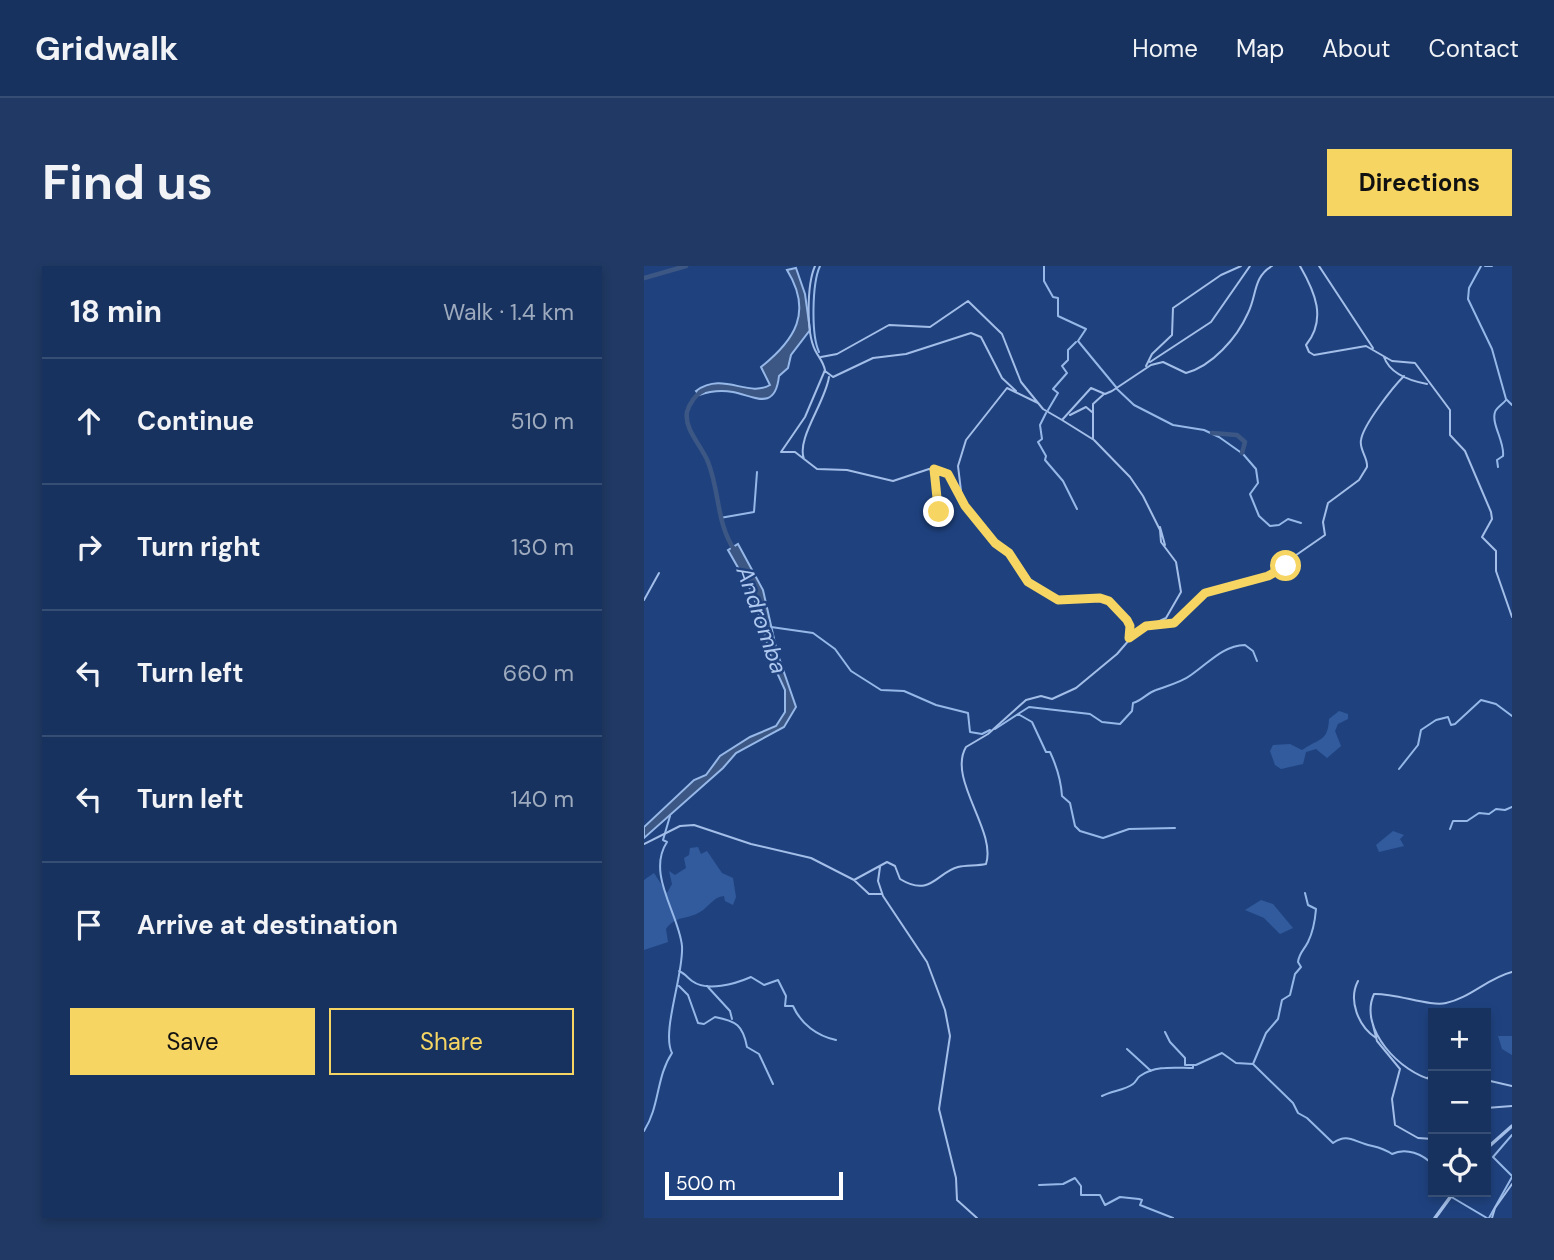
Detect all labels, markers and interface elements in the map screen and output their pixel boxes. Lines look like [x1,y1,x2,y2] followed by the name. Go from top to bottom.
[35,27,178,70] text: Gridwalk
[1132,33,1198,64] text: Home
[1236,33,1284,64] text: Map
[1322,33,1391,64] text: About
[1429,33,1519,64] text: Contact
[1327,149,1512,216] button: Directions
[42,150,213,214] text: Find us
[70,292,162,331] text: 18 min
[443,297,574,327] text: Walk · 1.4 km
[70,402,108,440] icon: ahead
[137,404,254,438] text: Continue
[510,406,574,436] text: 510 m
[923,496,954,527] route end
[70,528,108,566] icon: right
[137,530,261,564] text: Turn right
[511,532,574,562] text: 130 m
[1270,550,1301,581] route start
[729,561,794,678] water label: Andromba
[70,654,108,692] icon: left
[137,656,244,690] text: Turn left
[503,658,574,688] text: 660 m
[70,780,108,818] icon: left
[137,782,244,816] text: Turn left
[511,784,574,814] text: 140 m
[70,906,108,944] icon: arrive
[137,908,398,942] text: Arrive at destination
[70,1008,315,1075] button: Save
[329,1008,574,1075] button: Share
[1428,1008,1491,1197] map controls
[1428,1008,1491,1071] button: +
[1428,1071,1491,1134] button: −
[1428,1134,1491,1197] button: locate
[665,1169,844,1201] scale bar
[676,1171,736,1196] text: 500 m

